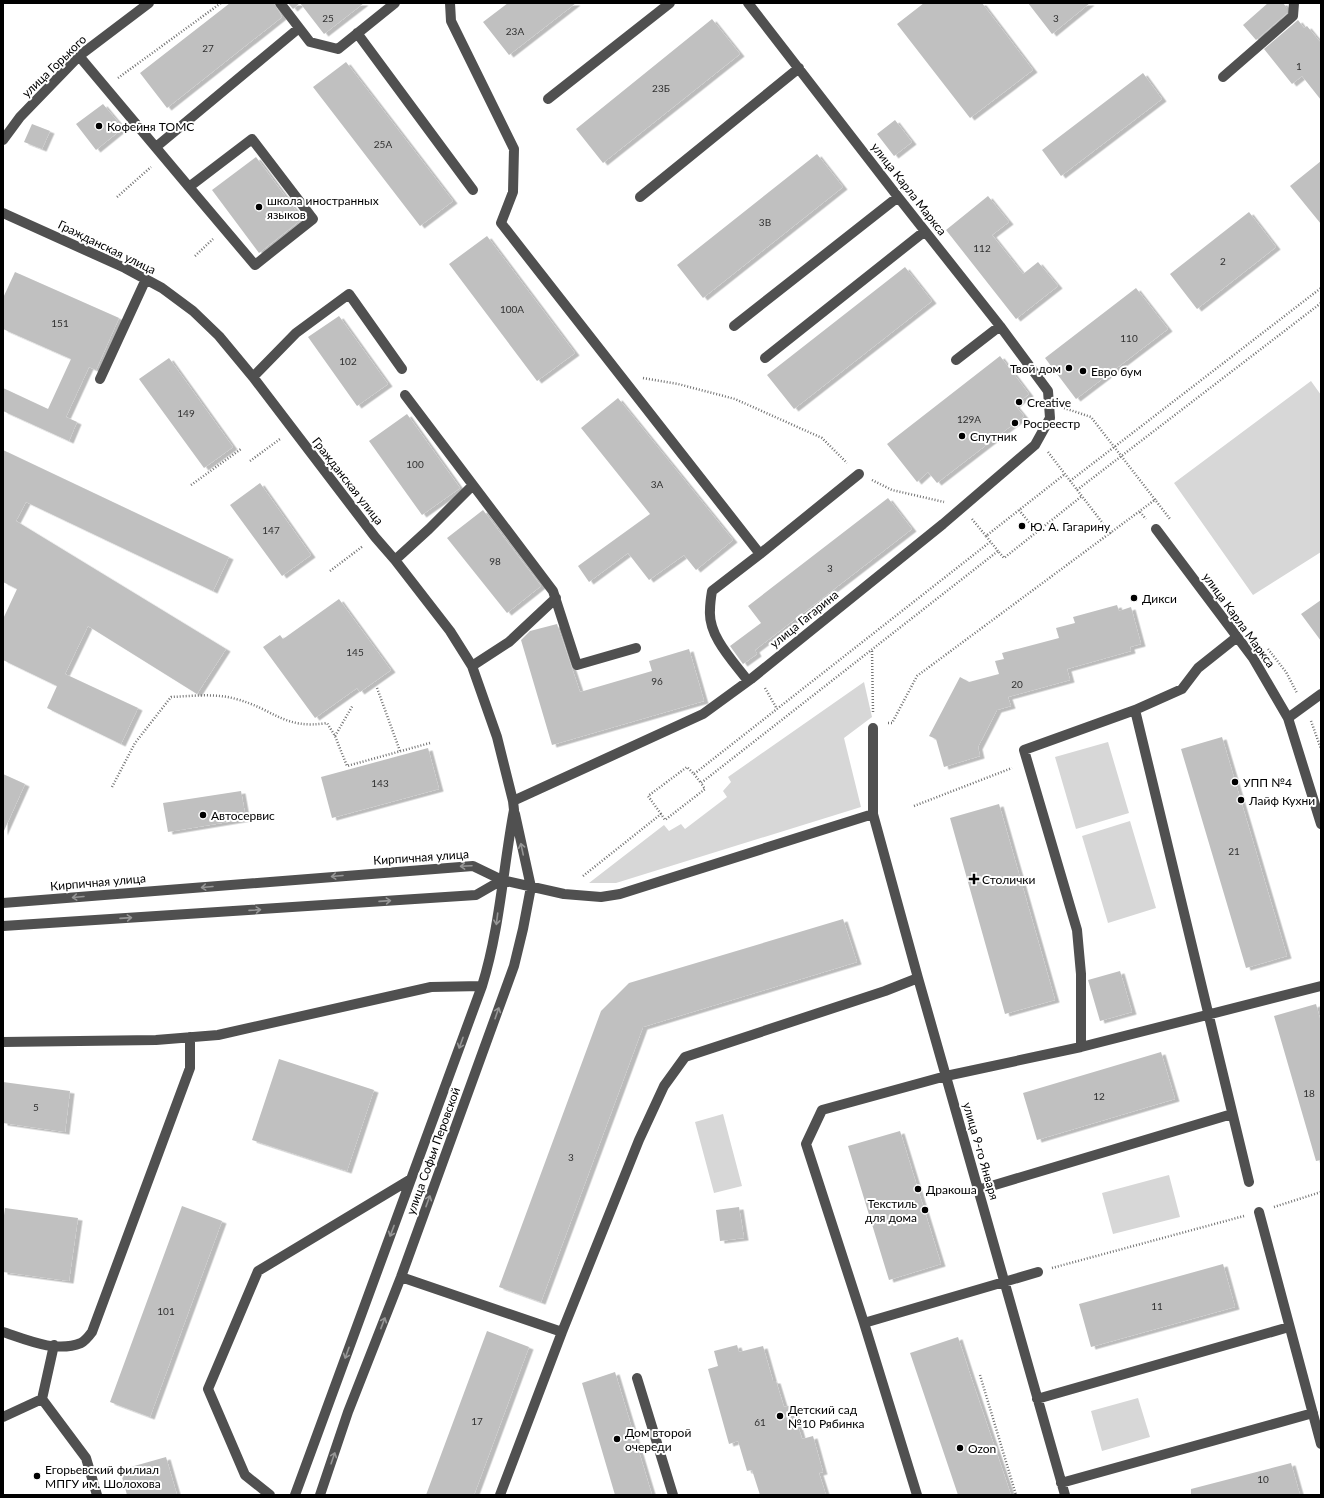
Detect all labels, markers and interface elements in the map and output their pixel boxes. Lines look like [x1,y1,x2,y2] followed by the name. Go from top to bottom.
[322,12,334,24] house number: 25
[1053,12,1059,24] house number: 3
[506,25,524,37] house number: 23А
[19,31,89,100] street label: улица Горького
[202,42,214,54] house number: 27
[1296,60,1302,72] house number: 1
[652,82,670,94] house number: 23Б
[107,119,194,134] place label: Кофейня ТОМС
[94,121,104,131] marker: Кофейня ТОМС
[374,138,392,150] house number: 25А
[868,140,950,238] street label: улица Карла Маркса
[267,193,379,222] place label: школа иностранных языков
[254,202,264,212] marker: школа иностранных языков
[759,216,771,228] house number: 3В
[56,217,158,277] street label: Гражданская улица
[973,242,991,254] house number: 112
[1220,255,1226,267] house number: 2
[500,303,524,315] house number: 100А
[51,317,69,329] house number: 151
[1120,332,1138,344] house number: 110
[339,355,357,367] house number: 102
[1010,361,1061,376] place label: Твой дом
[1064,363,1074,373] marker: Твой дом
[1091,364,1142,379] place label: Евро бум
[1078,366,1088,376] marker: Евро бум
[1027,395,1071,410] place label: Creative
[1014,397,1024,407] marker: Creative
[177,407,195,419] house number: 149
[957,413,981,425] house number: 129А
[1023,416,1081,431] place label: Росреестр
[1010,418,1020,428] marker: Росреестр
[970,429,1018,444] place label: Спутник
[957,431,967,441] marker: Спутник
[309,434,387,528] street label: Гражданская улица
[406,458,424,470] house number: 100
[651,478,664,490] house number: 3А
[1030,519,1111,534] place label: Ю. А. Гагарину
[1017,521,1027,531] marker: Ю. А. Гагарину
[262,524,280,536] house number: 147
[489,555,501,567] house number: 98
[827,562,833,574] house number: 3
[1200,570,1278,670] street label: улица Карла Маркса
[767,587,841,651] street label: улица Гагарина
[1142,591,1177,606] place label: Дикси
[1129,593,1139,603] marker: Дикси
[346,646,364,658] house number: 145
[651,675,663,687] house number: 96
[1011,678,1023,690] house number: 20
[1243,775,1292,790] place label: УПП №4
[371,777,389,789] house number: 143
[1230,777,1240,787] marker: УПП №4
[1248,793,1315,808] place label: Лайф Кухни
[1236,795,1246,805] marker: Лайф Кухни
[211,808,275,823] place label: Автосервис
[198,810,208,820] marker: Автосервис
[518,842,526,855] one-way arrow
[1228,845,1240,857] house number: 21
[373,846,469,868] street label: Кирпичная улица
[460,863,473,870] one-way arrow
[50,870,146,894] street label: Кирпичная улица
[982,872,1036,887] place label: Столички
[331,873,344,880] one-way arrow
[969,874,979,884] marker: Столички
[201,883,214,890] one-way arrow
[72,893,85,901] one-way arrow
[378,897,391,904] one-way arrow
[248,906,261,913] one-way arrow
[494,912,501,925] one-way arrow
[119,915,132,922] one-way arrow
[494,1007,501,1020] one-way arrow
[457,1037,464,1050] one-way arrow
[403,1085,463,1217] street label: улица Софьи Перовской
[1303,1087,1315,1099] house number: 18
[1093,1090,1105,1102] house number: 12
[960,1100,1002,1202] street label: улица 9-го Января
[33,1101,39,1113] house number: 5
[568,1151,574,1163] house number: 3
[926,1182,977,1197] place label: Дракоша
[913,1184,923,1194] marker: Дракоша
[425,1196,433,1208] one-way arrow
[865,1196,917,1225] place label: Текстиль для дома
[920,1205,930,1215] marker: Текстиль для дома
[387,1224,395,1236] one-way arrow
[1151,1300,1163,1312] house number: 11
[157,1305,175,1317] house number: 101
[380,1318,388,1330] one-way arrow
[343,1346,350,1359] one-way arrow
[788,1402,865,1431] place label: Детский сад №10 Рябинка
[775,1411,785,1421] marker: Детский сад №10 Рябинка
[471,1415,483,1427] house number: 17
[754,1416,766,1428] house number: 61
[625,1425,691,1454] place label: Дом второй очереди
[612,1434,622,1444] marker: Дом второй очереди
[968,1441,996,1456] place label: Ozon
[955,1443,965,1453] marker: Ozon
[330,1452,337,1465] one-way arrow
[45,1462,161,1491] place label: Егорьевский филиал МПГУ им. Шолохова
[32,1471,42,1481] marker: Егорьевский филиал МПГУ им. Шолохова
[1257,1473,1269,1485] house number: 10

